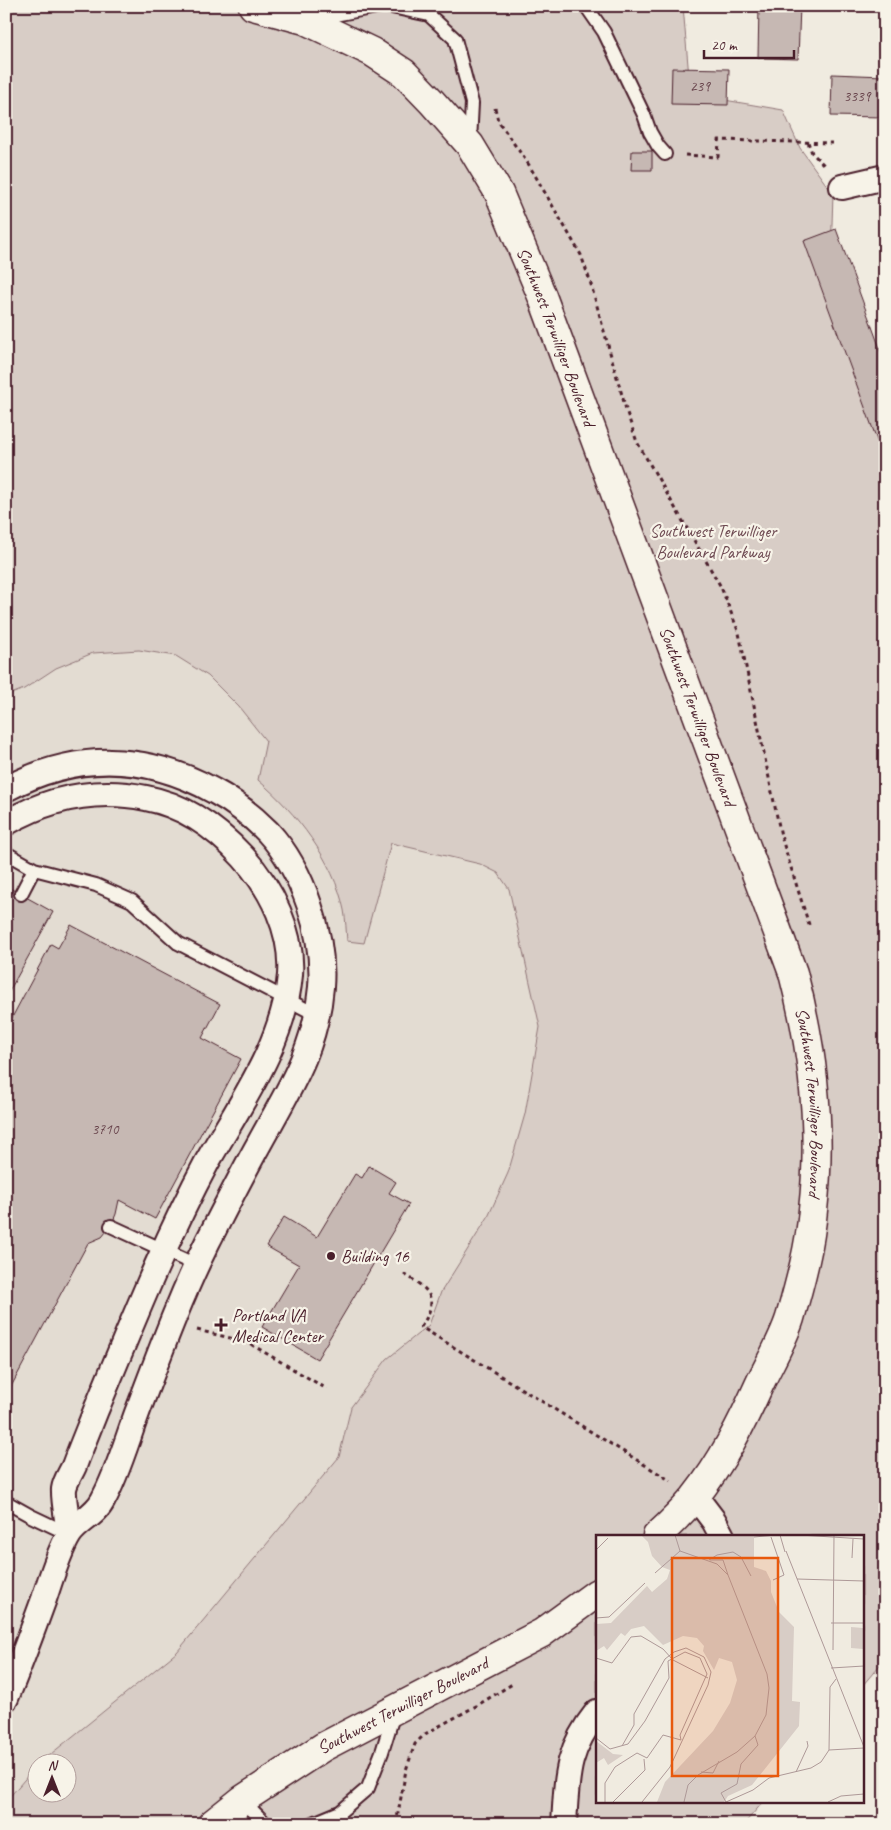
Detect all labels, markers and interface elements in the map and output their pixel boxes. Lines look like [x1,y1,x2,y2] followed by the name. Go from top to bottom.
[704,28,794,60] scale bar
[711,36,738,55] text: 20 m
[690,77,711,96] house number: 239
[843,87,872,106] house number: 3339
[512,244,601,432] street label: Southwest Terwilliger Boulevard
[649,520,778,563] park label: Southwest Terwilliger Boulevard Parkway
[655,624,742,812] street label: Southwest Terwilliger Boulevard
[791,1006,828,1201] street label: Southwest Terwilliger Boulevard
[91,1120,120,1139] house number: 3710
[341,1245,410,1267] place label: Building 16
[325,1250,337,1262] marker: Building 16
[232,1304,325,1347] place label: Portland VA Medical Center
[214,1318,228,1332] marker: Portland VA Medical Center
[596,1535,864,1802] inset map
[313,1651,494,1759] street label: Southwest Terwilliger Boulevard
[28,1752,78,1802] north arrow
[48,1757,59,1774] text: N

